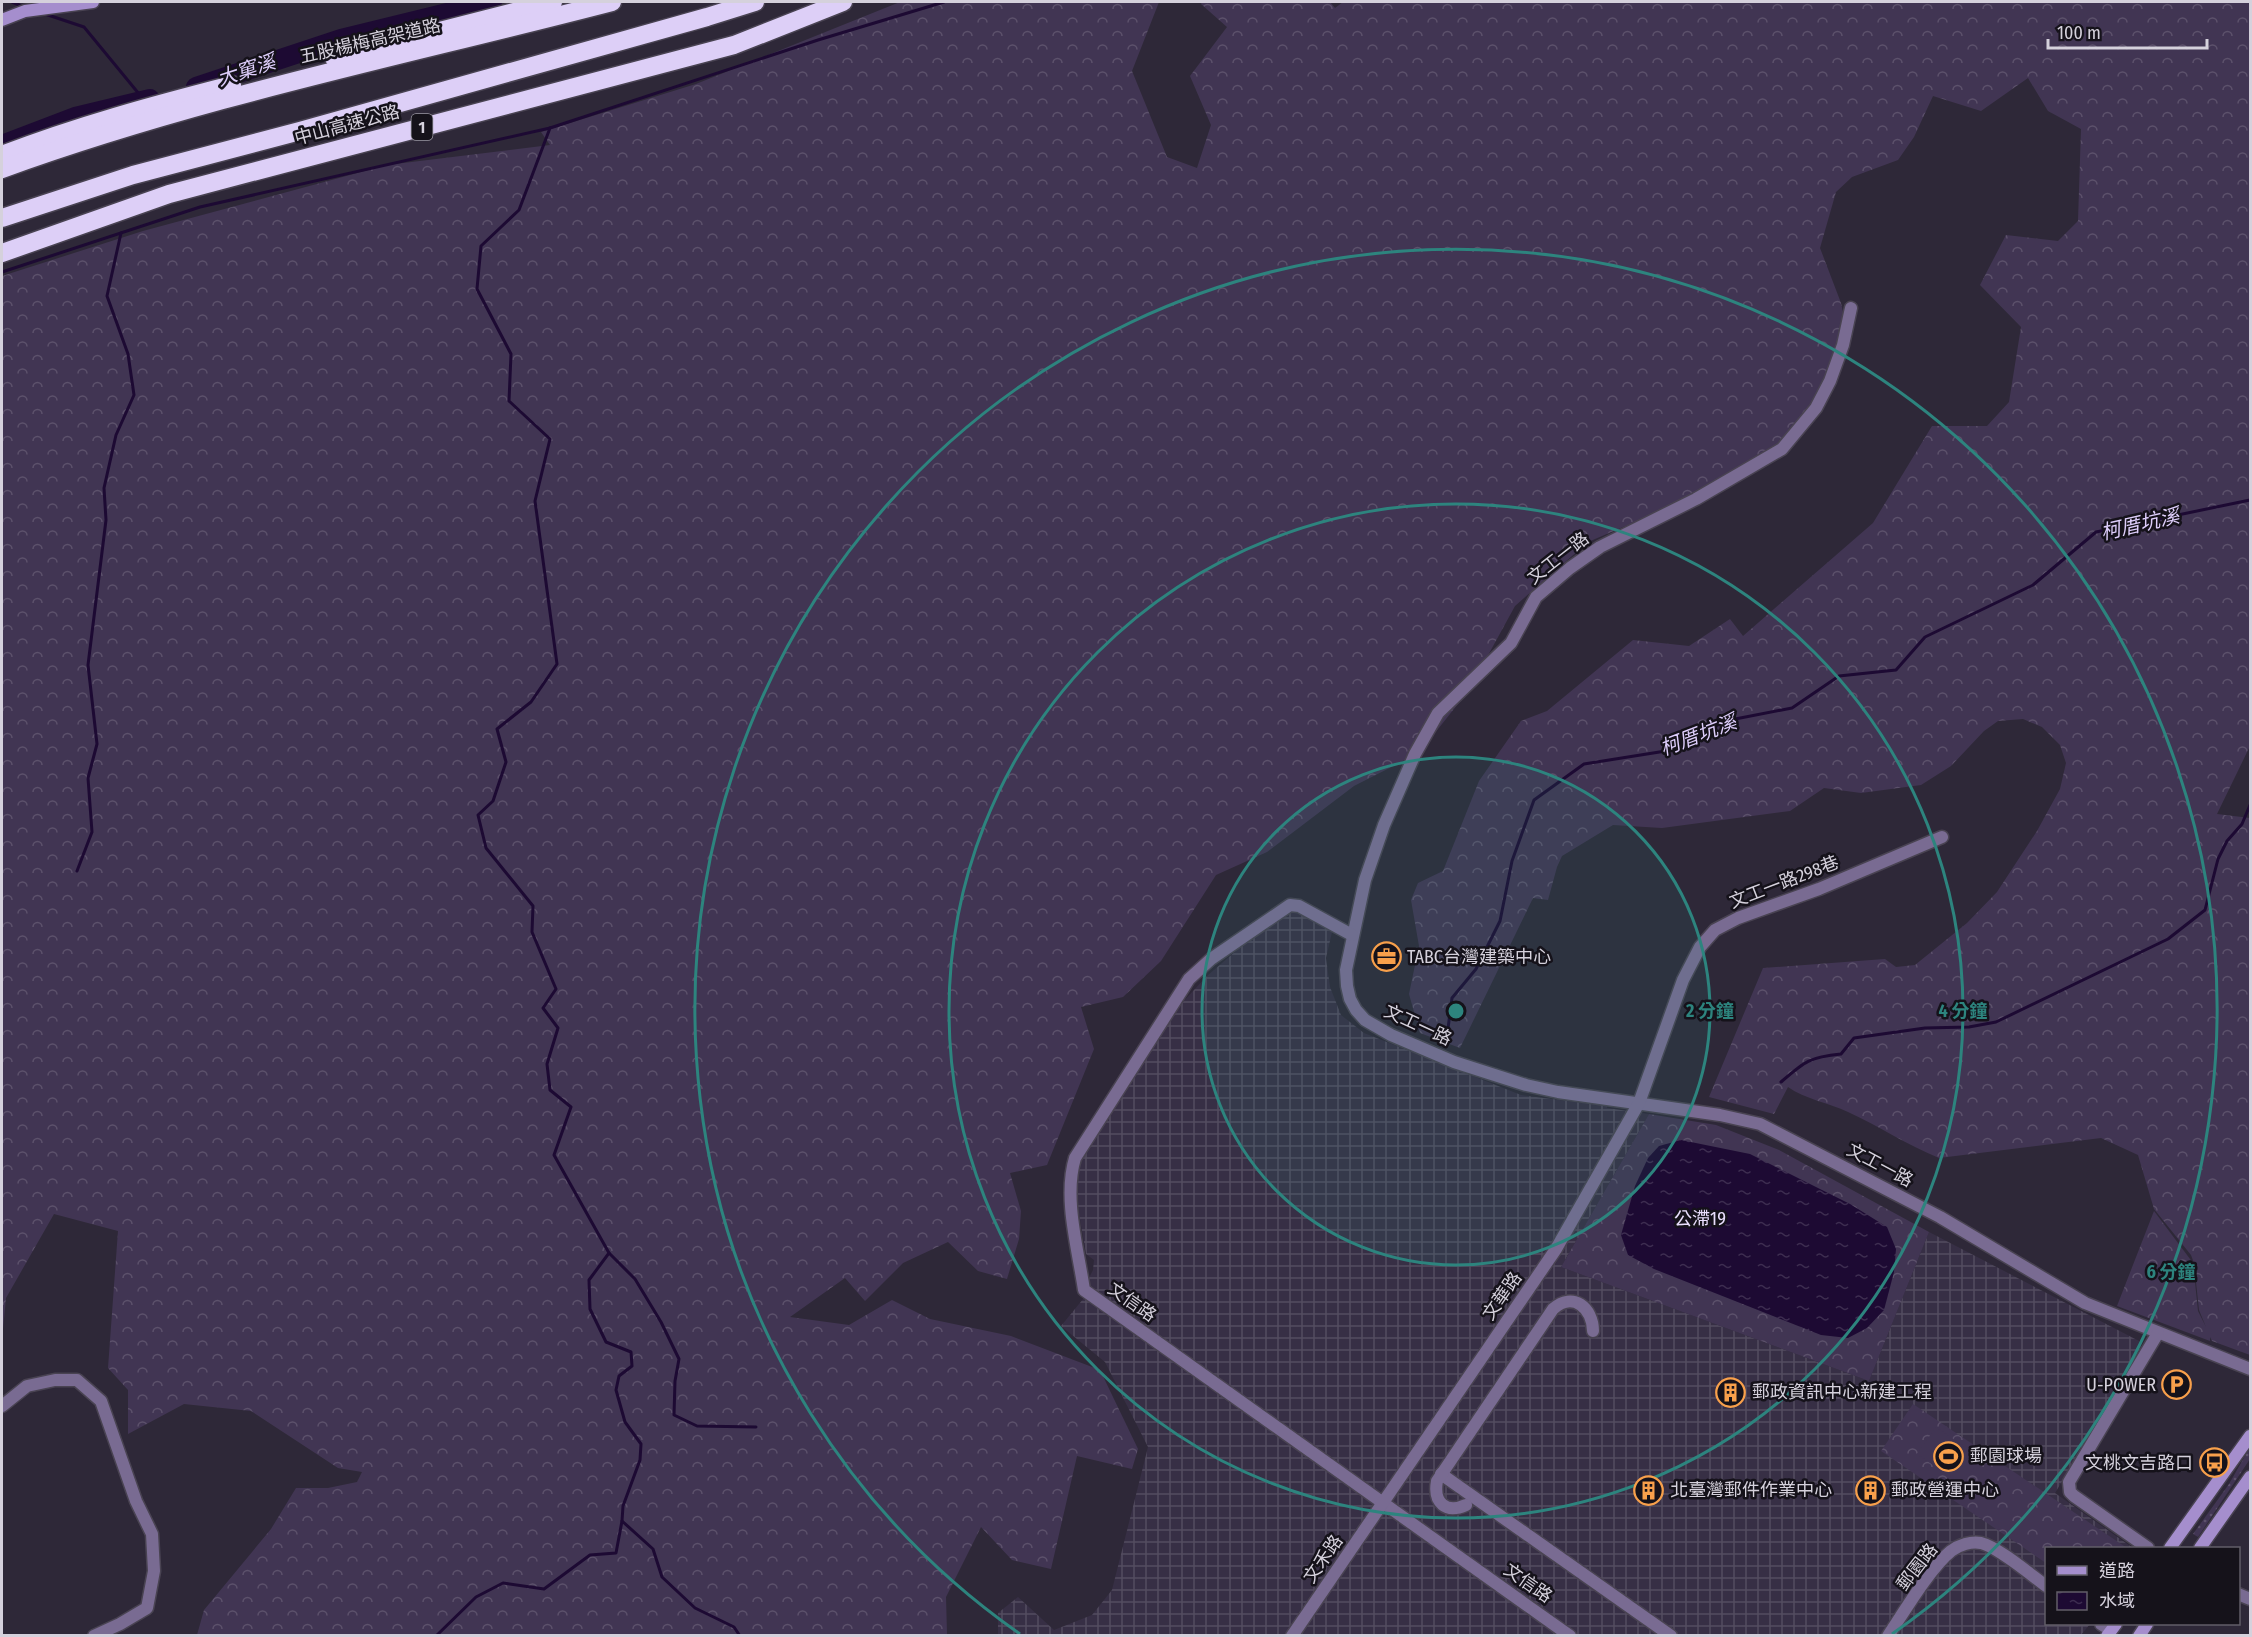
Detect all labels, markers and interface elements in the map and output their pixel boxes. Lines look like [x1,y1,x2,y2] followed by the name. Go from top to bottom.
[2048,12,2207,50] scale bar
[297,14,443,68] street label: 五股楊梅高架道路
[2057,22,2101,44] text: 100 m
[214,48,281,91] water label: 大窠溪
[292,100,402,150] street label: 中山高速公路
[412,114,432,140] road number: 1
[2098,503,2185,545] water label: 柯厝坑溪
[1523,527,1593,589] street label: 文工一路
[1656,708,1742,761] water label: 柯厝坑溪
[1726,851,1842,913] street label: 文工一路298巷
[1370,941,1402,973] office icon: TABC台灣建築中心
[1407,946,1551,968] place label: TABC台灣建築中心
[1381,1000,1455,1050] street label: 文工一路
[1685,1000,1734,1022] text: 2 分鐘
[1939,1000,1988,1022] text: 4 分鐘
[1446,1001,1466,1021] centre of rings
[1843,1138,1917,1192] street label: 文工一路
[1674,1208,1726,1230] park label: 公滯19
[2146,1261,2196,1283] text: 6 分鐘
[1478,1268,1526,1324] street label: 文華路
[1104,1278,1160,1326] street label: 文信路
[2161,1369,2193,1401] parking icon: U-POWER
[2086,1374,2156,1396] place label: U-POWER
[1715,1376,1747,1408] building icon: 郵政資訊中心新建工程
[1752,1381,1932,1403] place label: 郵政資訊中心新建工程
[1933,1440,1965,1472] sports icon: 郵園球場
[1970,1445,2042,1467] place label: 郵園球場
[2198,1447,2230,1479] bus stop icon: 文桃文吉路口
[2085,1452,2193,1474] place label: 文桃文吉路口
[1633,1474,1665,1506] building icon: 北臺灣郵件作業中心
[1854,1474,1886,1506] building icon: 郵政營運中心
[1670,1479,1832,1501] place label: 北臺灣郵件作業中心
[1891,1479,1999,1501] place label: 郵政營運中心
[1299,1531,1347,1587] street label: 文禾路
[1892,1539,1942,1595] street label: 郵園路
[2045,1547,2240,1625] legend
[1500,1559,1556,1607] street label: 文信路
[2099,1560,2135,1582] text: 道路
[2099,1590,2135,1612] text: 水域

